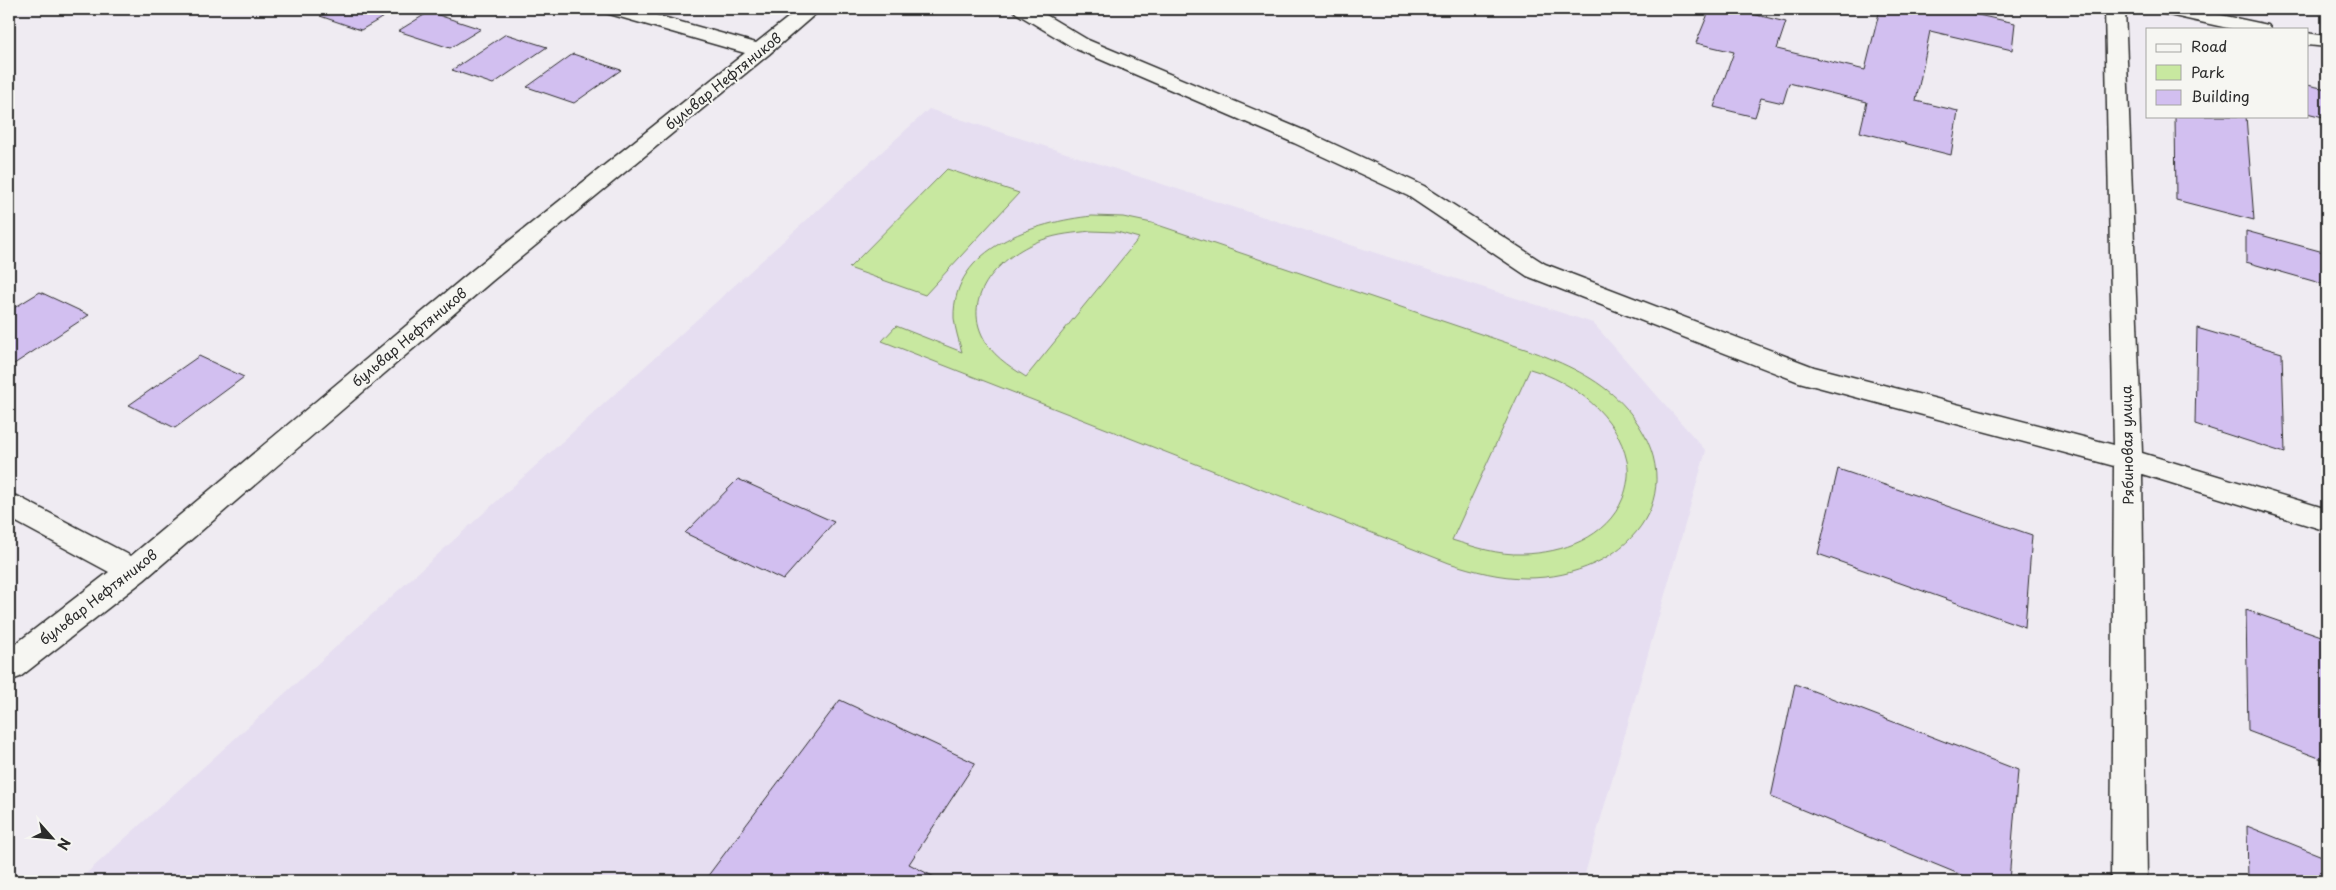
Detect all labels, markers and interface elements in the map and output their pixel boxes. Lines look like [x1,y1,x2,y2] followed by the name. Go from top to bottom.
[660,27,786,135] street label: бульвар Нефтяников
[2146,28,2308,118] legend
[2191,34,2227,57] text: Road
[2191,60,2225,83] text: Park
[2191,84,2250,107] text: Building
[347,283,471,391] street label: бульвар Нефтяников
[2115,385,2139,505] street label: Рябиновая улица
[35,544,161,650] street label: бульвар Нефтяников
[28,812,78,862] north arrow
[52,834,76,854] text: N

